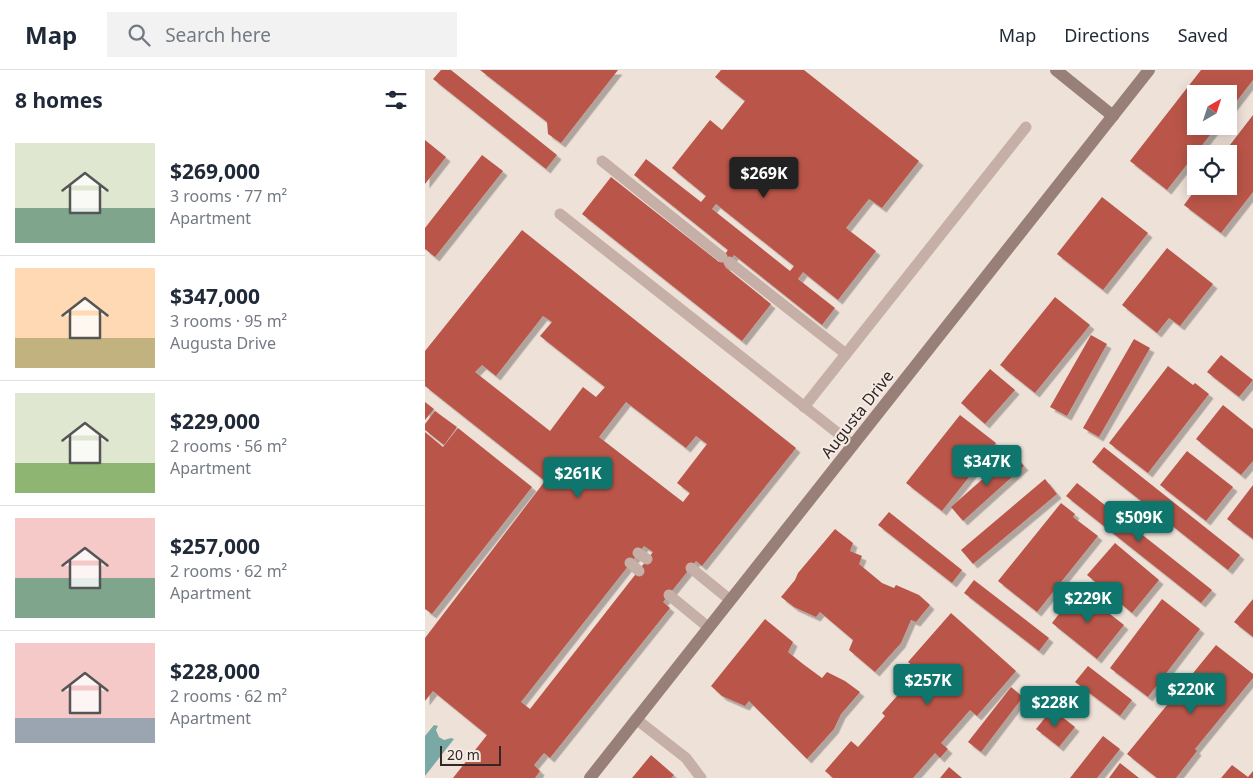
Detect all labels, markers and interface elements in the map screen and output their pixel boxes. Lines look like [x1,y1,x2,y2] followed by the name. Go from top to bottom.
[107,12,457,57] search box
[25,18,77,51] text: Map
[125,21,153,49] icon: search
[165,22,271,48] text: Search here
[999,23,1036,47] text: Map
[1064,23,1150,47] text: Directions
[1178,23,1228,47] text: Saved
[1187,85,1237,135] north arrow
[1187,85,1237,195] map controls
[15,86,103,114] text: 8 homes
[382,86,410,114] icon: filters
[1187,145,1237,195] button: locate
[729,156,799,199] pin: $269K
[170,157,260,185] text: $269,000
[740,162,788,184] text: $269K
[55,163,115,223] icon: home
[170,185,287,207] text: 3 rooms · 77 m²
[170,207,251,229] text: Apartment
[170,282,260,310] text: $347,000
[55,288,115,348] icon: home
[170,310,287,332] text: 3 rooms · 95 m²
[170,332,276,354] text: Augusta Drive
[816,365,898,463] street label: Augusta Drive
[170,407,260,435] text: $229,000
[55,413,115,473] icon: home
[170,435,287,457] text: 2 rooms · 56 m²
[952,444,1022,487] pin: $347K
[963,450,1011,472] text: $347K
[543,456,613,499] pin: $261K
[170,457,251,479] text: Apartment
[554,462,602,484] text: $261K
[1104,500,1174,543] pin: $509K
[1115,506,1163,528] text: $509K
[170,532,260,560] text: $257,000
[55,538,115,598] icon: home
[170,560,287,582] text: 2 rooms · 62 m²
[170,582,251,604] text: Apartment
[1053,582,1123,624] pin: $229K
[1064,587,1112,609] text: $229K
[170,657,260,685] text: $228,000
[55,663,115,723] icon: home
[893,664,963,706] pin: $257K
[904,669,952,691] text: $257K
[1156,672,1226,715] pin: $220K
[1167,678,1215,700] text: $220K
[170,685,287,707] text: 2 rooms · 62 m²
[1020,686,1090,728] pin: $228K
[1031,691,1079,713] text: $228K
[170,707,251,729] text: Apartment
[440,743,501,766] scale bar
[447,745,480,764] text: 20 m

